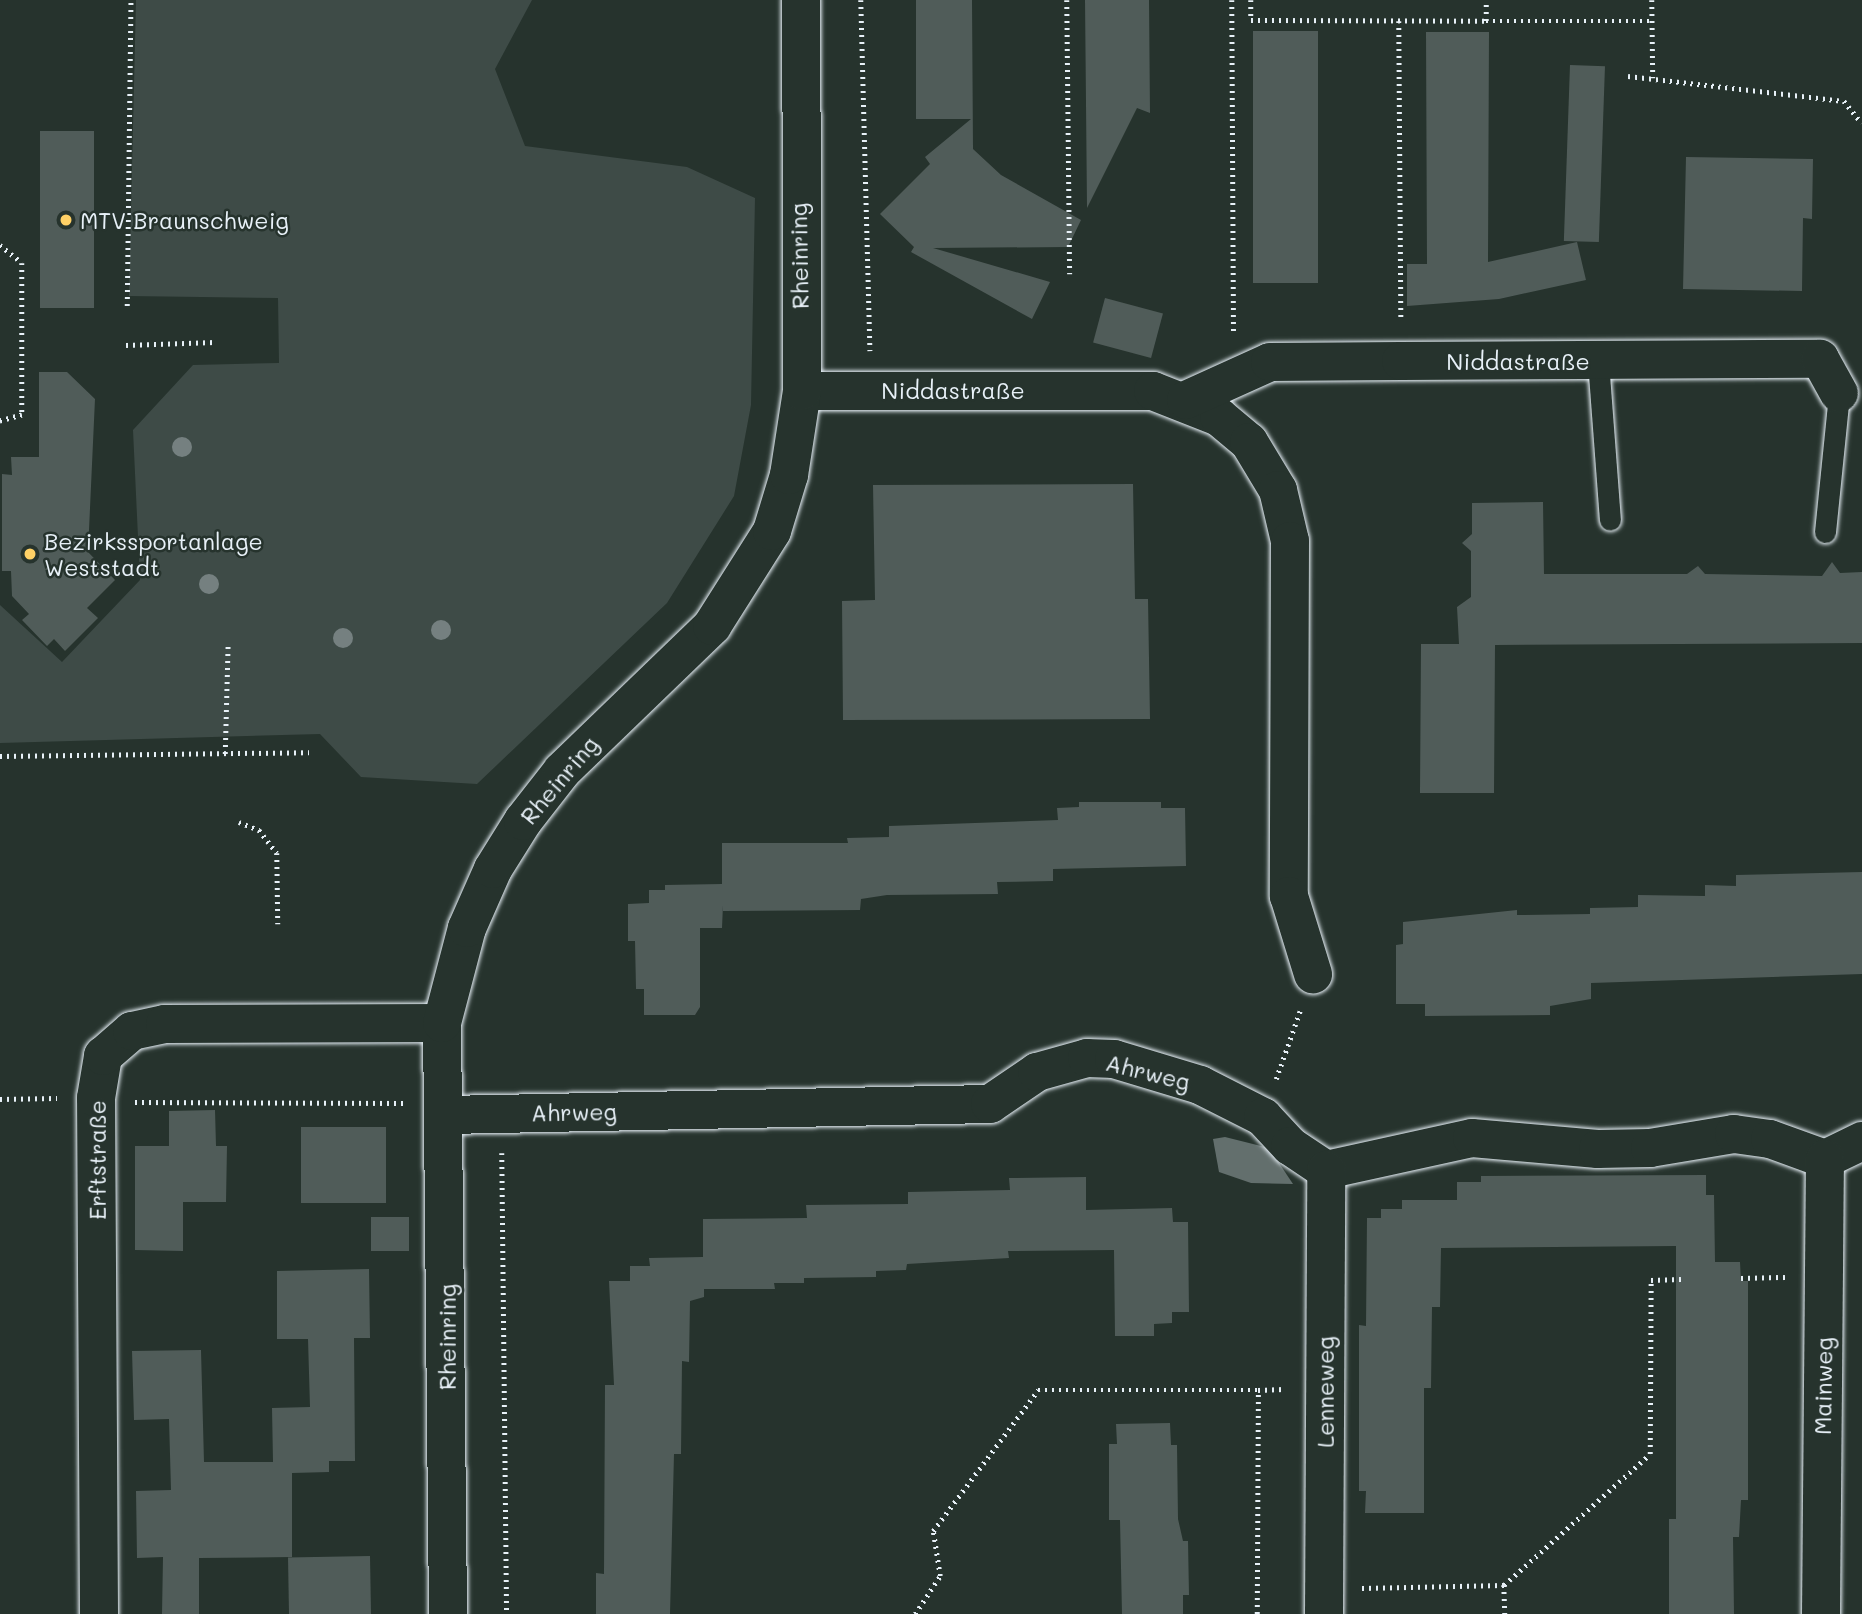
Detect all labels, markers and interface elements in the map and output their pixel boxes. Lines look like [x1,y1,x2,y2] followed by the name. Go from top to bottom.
[784,203,814,309] street label: Rheinring
[80,206,289,234] place label: MTV Braunschweig
[58,212,74,228] marker: MTV Braunschweig
[1446,347,1590,375] street label: Niddastraße
[881,376,1025,404] street label: Niddastraße
[44,527,263,581] place label: Bezirkssportanlage Weststadt
[22,546,38,562] marker: Bezirkssportanlage Weststadt
[514,730,604,830] street label: Rheinring
[1103,1048,1193,1096] street label: Ahrweg
[531,1097,617,1127] street label: Ahrweg
[83,1100,111,1220] street label: Erftstraße
[433,1284,461,1390] street label: Rheinring
[1311,1336,1339,1448] street label: Lenneweg
[1808,1337,1838,1435] street label: Mainweg

